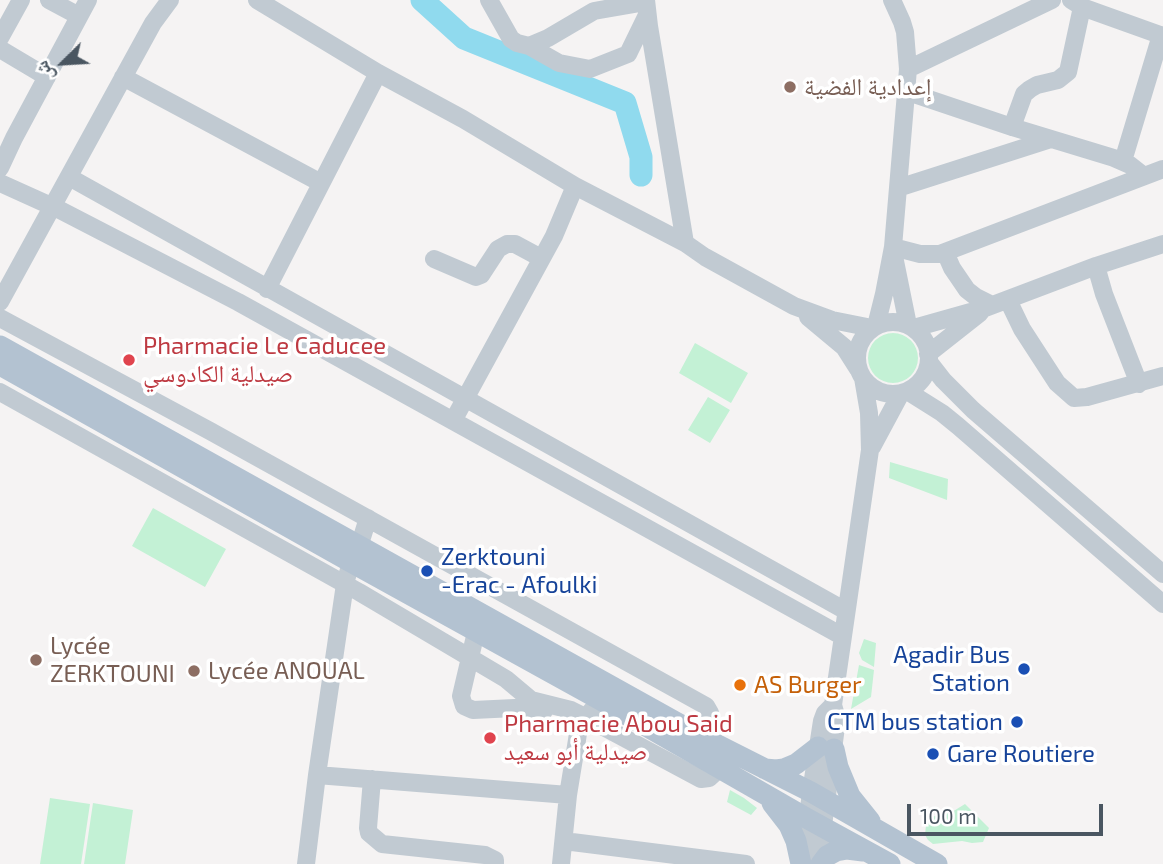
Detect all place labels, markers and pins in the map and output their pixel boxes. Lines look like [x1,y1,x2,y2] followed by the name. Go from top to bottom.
[804,73,932,101] place label: إعدادية الفضية
[782,79,798,95] marker: إعدادية الفضية
[143,332,386,388] place label: Pharmacie Le Caducee صيدلية الكادوسي
[121,352,137,368] marker: Pharmacie Le Caducee صيدلية الكادوسي
[441,543,598,599] place label: Zerktouni -Erac - Afoulki
[419,563,435,579] marker: Zerktouni -Erac - Afoulki
[50,632,175,688] place label: Lycée ZERKTOUNI
[893,641,1010,697] place label: Agadir Bus Station
[28,652,44,668] marker: Lycée ZERKTOUNI
[208,657,365,685] place label: Lycée ANOUAL
[1016,661,1032,677] marker: Agadir Bus Station
[186,663,202,679] marker: Lycée ANOUAL
[754,671,862,699] place label: AS Burger
[732,677,748,693] marker: AS Burger
[827,708,1003,736] place label: CTM bus station
[504,710,733,766] place label: Pharmacie Abou Said صيدلية أبو سعيد
[1009,714,1025,730] marker: CTM bus station
[482,730,498,746] marker: Pharmacie Abou Said صيدلية أبو سعيد
[947,740,1095,768] place label: Gare Routiere
[925,746,941,762] marker: Gare Routiere

